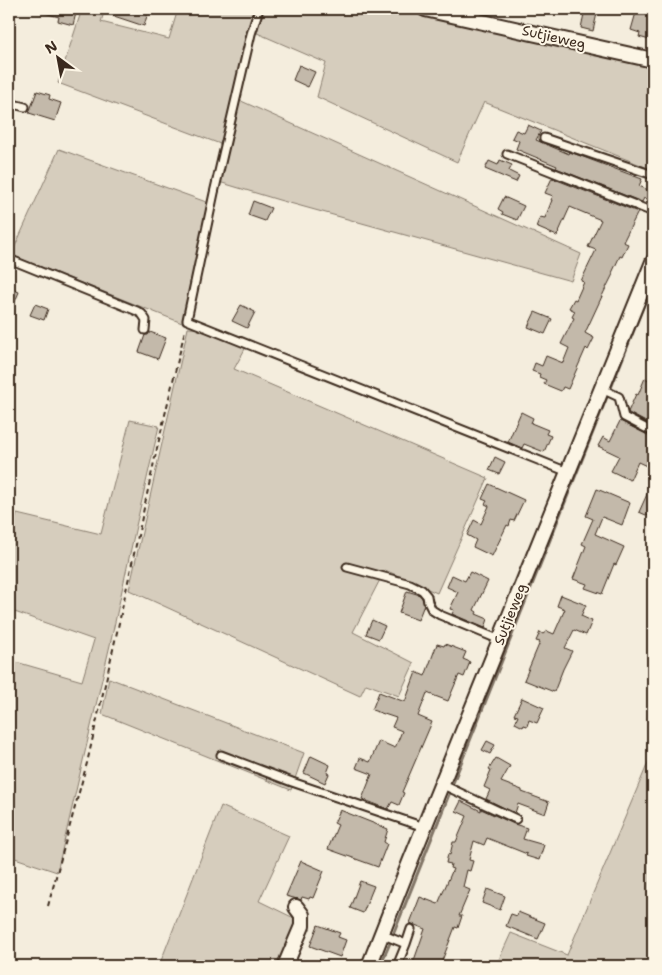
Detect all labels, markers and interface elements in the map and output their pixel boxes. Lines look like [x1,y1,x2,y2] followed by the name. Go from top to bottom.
[520,21,588,53] street label: Sutjieweg
[32,32,82,82] north arrow
[42,36,61,58] text: N
[489,581,531,647] street label: Sutjieweg

